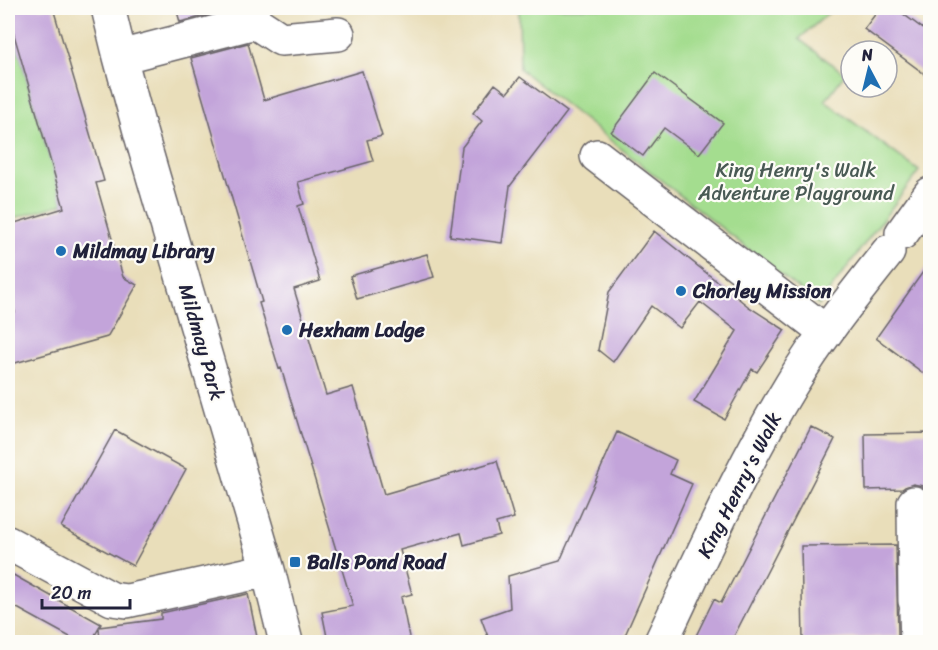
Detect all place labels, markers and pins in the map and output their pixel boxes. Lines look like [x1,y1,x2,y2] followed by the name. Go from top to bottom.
[72,234,215,269] place label: Mildmay Library
[54,244,68,258] marker: Mildmay Library
[692,274,832,309] place label: Chorley Mission
[674,284,688,298] marker: Chorley Mission
[298,313,426,348] place label: Hexham Lodge
[280,323,294,337] marker: Hexham Lodge
[307,545,448,580] place label: Balls Pond Road
[288,555,302,569] marker: Balls Pond Road

